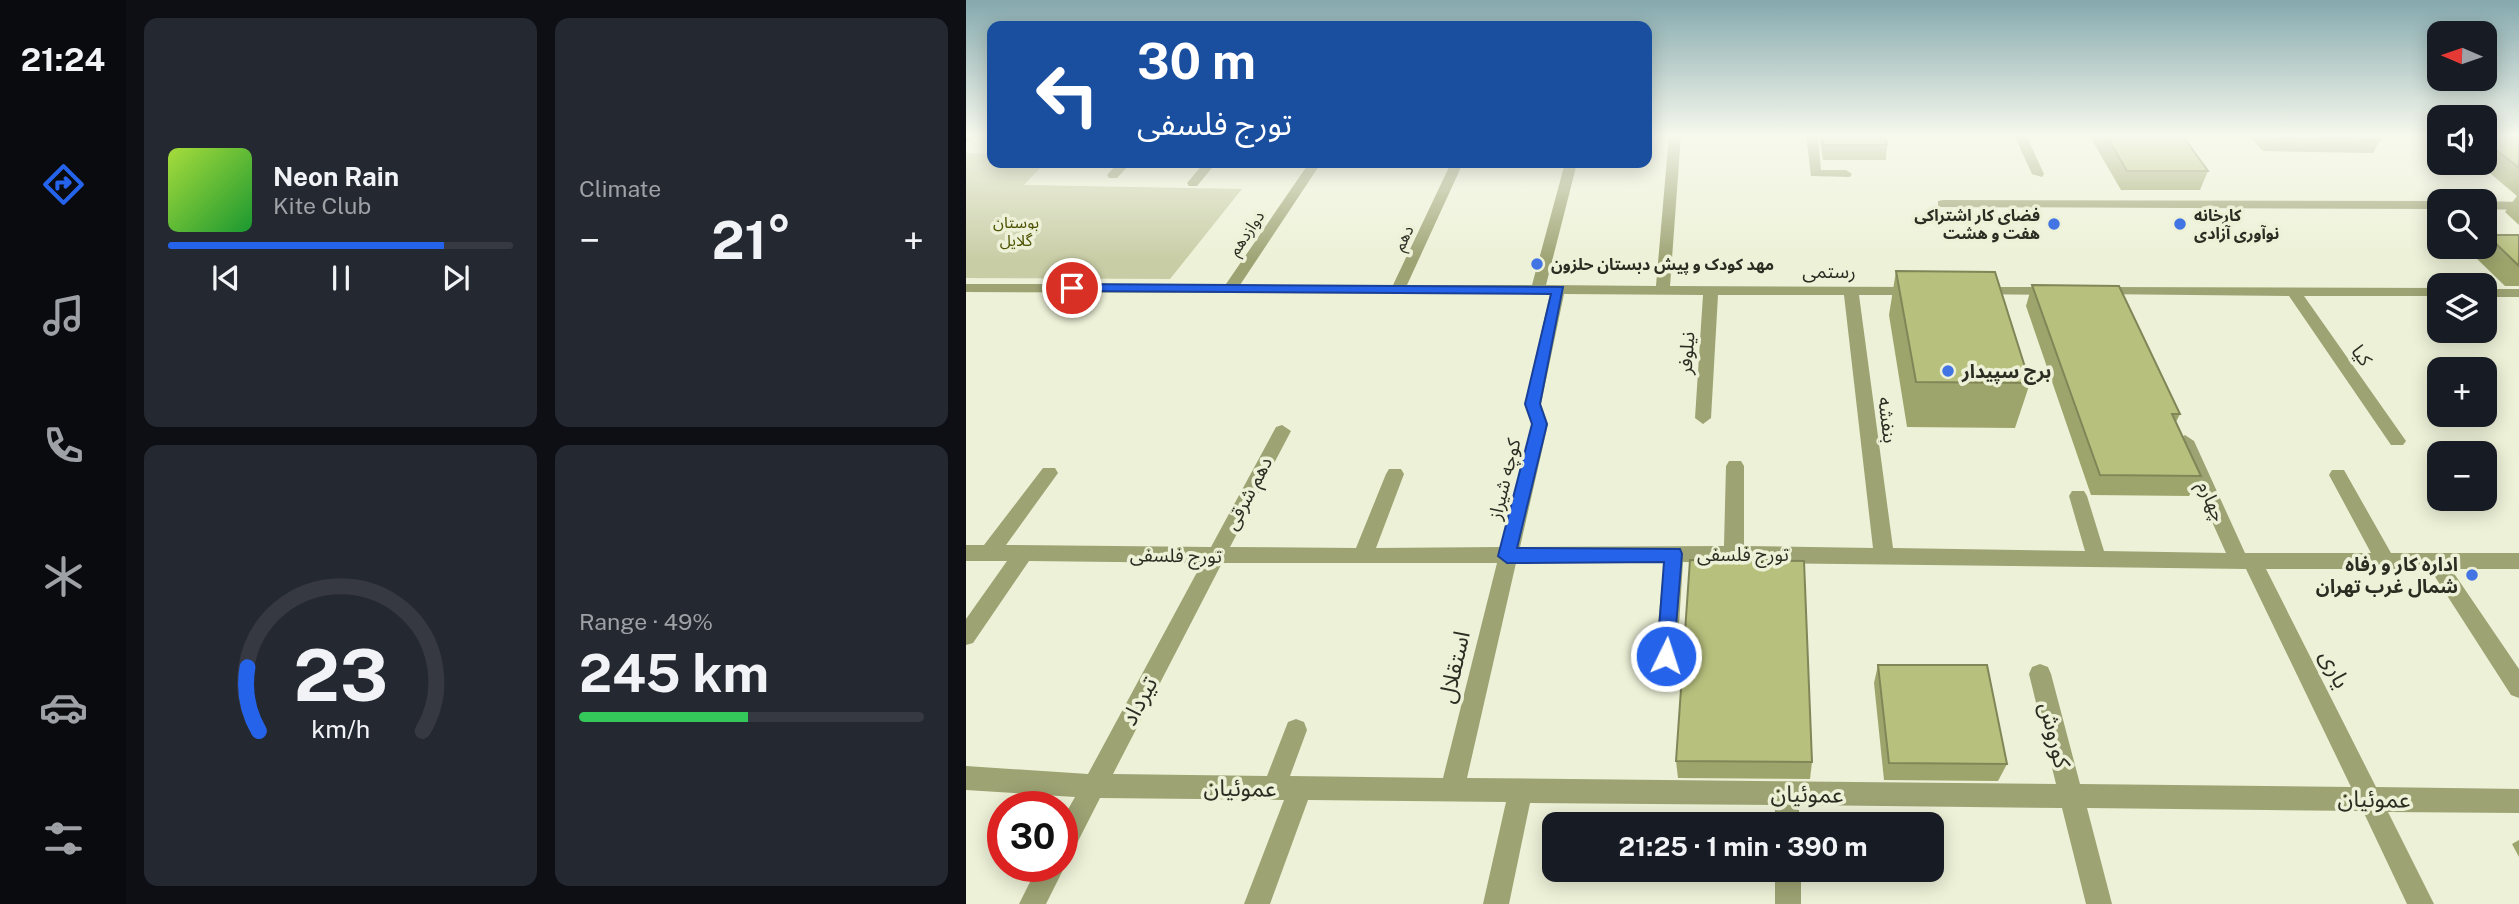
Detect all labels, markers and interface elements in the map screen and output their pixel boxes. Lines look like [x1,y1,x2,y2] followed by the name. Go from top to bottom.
[2427,21,2497,91] north arrow
[2427,21,2497,511] map controls
[1137,32,1256,90] text: 30 m
[21,41,105,78] text: 21:24
[1022,49,1113,140] icon: left
[1137,105,1292,142] text: تورج فلسفی
[2427,105,2497,175] button: sound
[39,160,88,209] icon: directions
[273,161,399,192] text: Neon Rain
[579,175,661,202] text: Climate
[2427,189,2497,259] button: search
[273,192,371,219] text: Kite Club
[1914,206,2040,243] place label: فضای کار اشتراکی هفت و هشت
[2194,206,2279,243] place label: کارخانه نوآوری آزادی
[1225,207,1271,261] street label: دوازدهم
[712,210,791,271] text: 21°
[993,213,1039,250] park label: بوستان گلایل
[2046,216,2062,232] marker: فضای کار اشتراکی هفت و هشت
[2172,216,2188,232] marker: کارخانه نوآوری آزادی
[579,218,600,263] text: −
[903,218,924,263] text: +
[1389,222,1420,255] street label: دهم
[1551,255,1774,275] place label: مهد کودک و پیش دبستان حلزون
[1529,256,1545,272] marker: مهد کودک و پیش دبستان حلزون
[1042,258,1102,318] pin
[207,259,245,297] icon: previous
[322,259,360,297] icon: pause
[437,259,475,297] icon: next
[1802,260,1856,283] street label: رستمی
[1053,269,1091,307] icon: arrive
[2427,273,2497,343] button: layers
[39,291,88,340] icon: music
[1673,331,1699,376] street label: نیلوفر
[2347,340,2378,371] street label: کیا
[2427,357,2497,427] button: +
[1961,360,2051,385] place label: برج سپیدار
[1940,363,1956,379] marker: برج سپیدار
[1874,396,1902,444] street label: بنفشه
[39,421,88,470] icon: phone
[1483,435,1527,523] street label: کوچه شیراز
[2427,441,2497,511] button: −
[1220,453,1280,535] street label: دهم شرقی
[2190,477,2231,526] street label: چهارم
[1130,543,1222,570] street label: تورج فلسفی
[1697,543,1789,568] street label: تورج فلسفی
[39,552,88,601] icon: climate
[2316,553,2458,598] place label: اداره کار و رفاه شمال غرب تهران
[2464,567,2480,583] marker: اداره کار و رفاه شمال غرب تهران
[579,608,713,635] text: Range · 49%
[1629,619,1703,693] position arrow
[1432,628,1476,706] street label: استقلال
[293,633,388,718] text: 23
[579,643,769,704] text: 245 km
[2314,645,2356,693] street label: یاری
[1115,672,1164,730] street label: تیرداد
[39,683,88,732] icon: car
[2033,699,2077,771] street label: کوروش
[311,714,370,744] text: km/h
[1203,773,1277,803] street label: عموئیان
[1770,779,1844,809] street label: عموئیان
[2337,784,2411,814] street label: عموئیان
[987,791,1078,882] speed limit sign: 30
[39,814,88,863] icon: filters
[1619,831,1867,862] text: 21:25 · 1 min · 390 m

